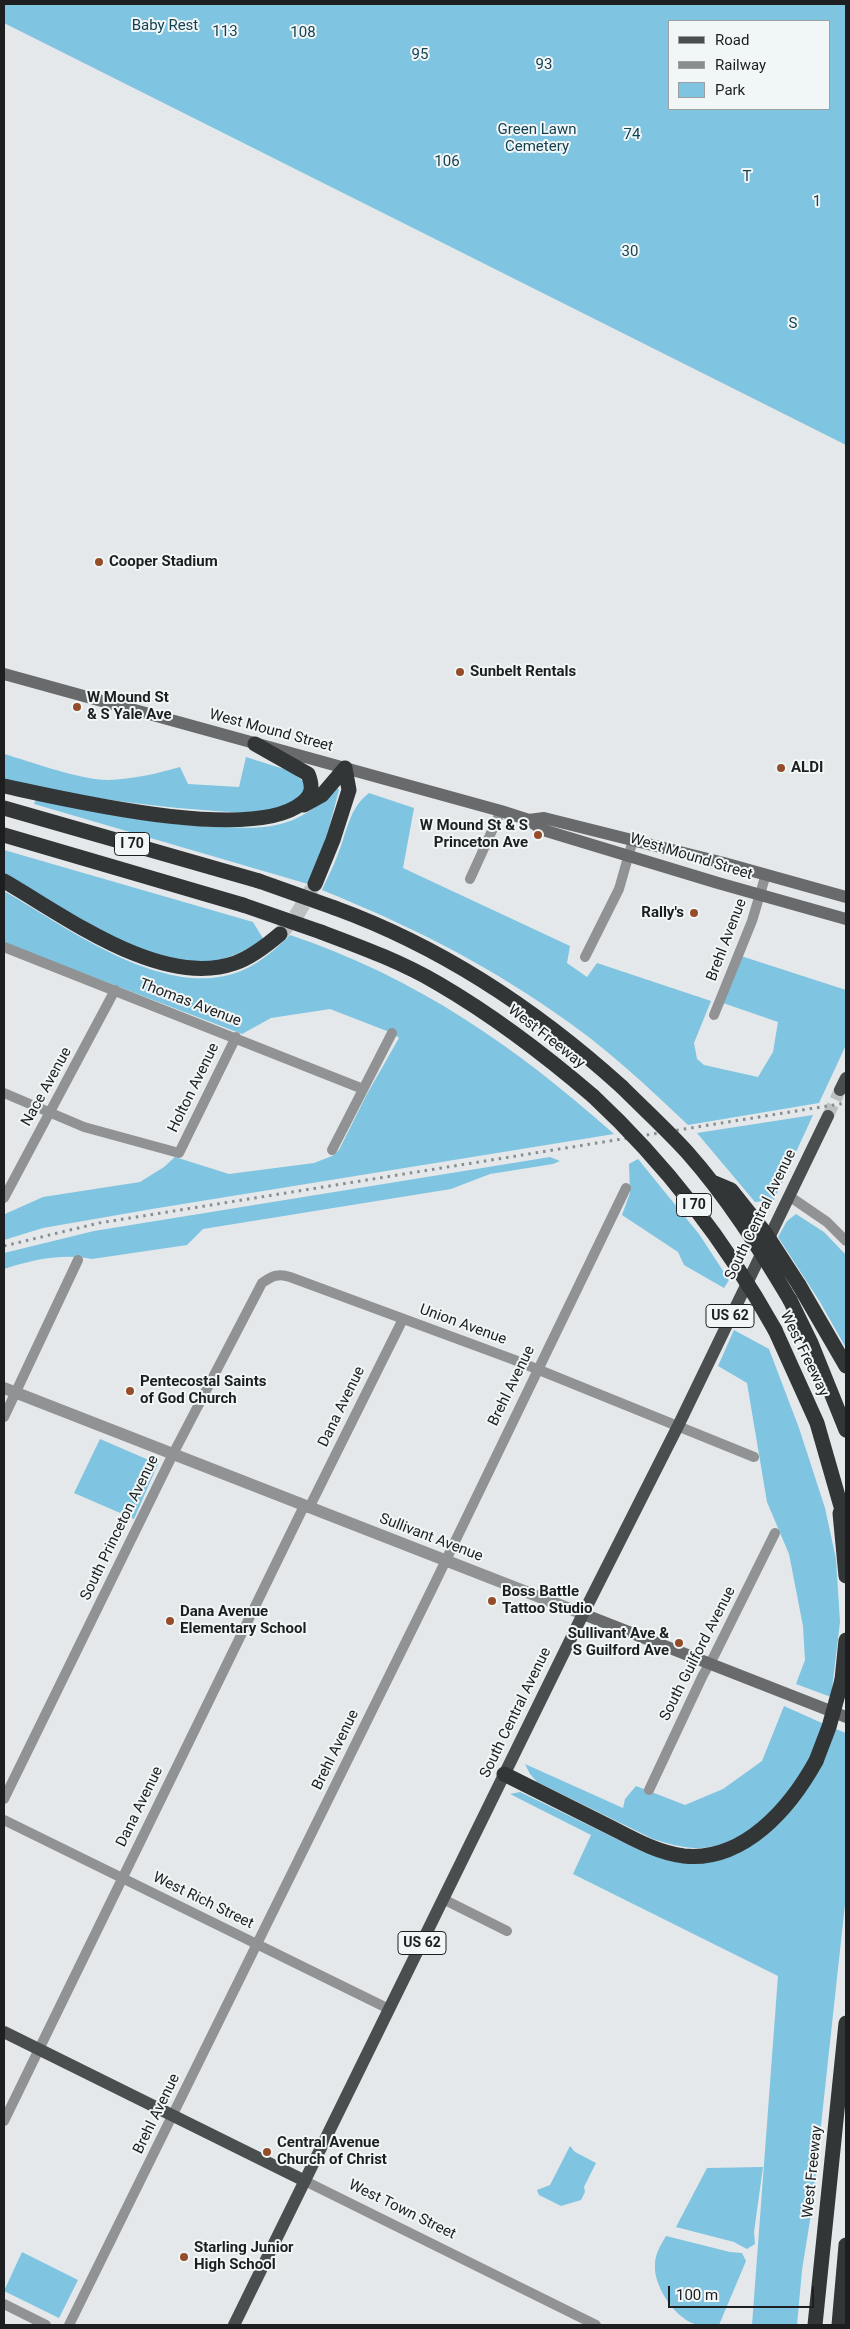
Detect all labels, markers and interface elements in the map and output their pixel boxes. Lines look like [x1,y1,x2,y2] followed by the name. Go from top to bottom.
[132,17,198,35] park label: Baby Rest
[668,20,830,110] legend
[212,23,238,41] park label: 113
[290,24,316,42] park label: 108
[715,31,749,49] text: Road
[412,46,428,64] park label: 95
[536,56,552,74] park label: 93
[715,56,766,74] text: Railway
[715,81,745,99] text: Park
[498,121,576,156] park label: Green Lawn Cemetery
[624,126,640,144] park label: 74
[434,153,460,171] park label: 106
[743,168,751,186] park label: T
[813,193,821,211] park label: 1
[622,243,638,261] park label: 30
[789,315,797,333] park label: S
[109,553,218,571] place label: Cooper Stadium
[93,556,105,568] marker: Cooper Stadium
[470,663,576,681] place label: Sunbelt Rentals
[454,666,466,678] marker: Sunbelt Rentals
[87,689,171,724] place label: W Mound St & S Yale Ave
[71,701,83,713] marker: W Mound St & S Yale Ave
[207,706,335,756] street label: West Mound Street
[791,759,823,777] place label: ALDI
[775,762,787,774] marker: ALDI
[420,817,528,852] place label: W Mound St & S Princeton Ave
[532,829,544,841] marker: W Mound St & S Princeton Ave
[627,830,755,884] street label: West Mound Street
[114,832,150,856] road number: I 70
[703,896,751,984] street label: Brehl Avenue
[641,904,684,922] place label: Rally's
[688,907,700,919] marker: Rally's
[137,975,243,1031] street label: Thomas Avenue
[504,1001,588,1073] street label: West Freeway
[165,1040,223,1136] street label: Holton Avenue
[18,1044,76,1130] street label: Nace Avenue
[722,1147,800,1283] street label: South Central Avenue
[676,1194,712,1216] road number: I 70
[417,1301,509,1349] street label: Union Avenue
[706,1304,754,1328] road number: US 62
[776,1308,832,1400] street label: West Freeway
[485,1343,539,1429] street label: Brehl Avenue
[315,1364,369,1450] street label: Dana Avenue
[140,1373,266,1408] place label: Pentecostal Saints of God Church
[124,1385,136,1397] marker: Pentecostal Saints of God Church
[77,1452,163,1604] street label: South Princeton Avenue
[377,1510,485,1566] street label: Sullivant Avenue
[502,1583,592,1618] place label: Boss Battle Tattoo Studio
[656,1584,740,1724] street label: South Guilford Avenue
[486,1595,498,1607] marker: Boss Battle Tattoo Studio
[180,1603,306,1638] place label: Dana Avenue Elementary School
[164,1615,176,1627] marker: Dana Avenue Elementary School
[568,1625,669,1660] place label: Sullivant Ave & S Guilford Ave
[673,1637,685,1649] marker: Sullivant Ave & S Guilford Ave
[477,1645,555,1781] street label: South Central Avenue
[309,1707,363,1793] street label: Brehl Avenue
[113,1764,167,1850] street label: Dana Avenue
[150,1869,256,1933] street label: West Rich Street
[398,1932,446,1955] road number: US 62
[130,2071,184,2157] street label: Brehl Avenue
[799,2125,827,2219] street label: West Freeway
[277,2134,387,2169] place label: Central Avenue Church of Christ
[261,2146,273,2158] marker: Central Avenue Church of Christ
[345,2176,459,2244] street label: West Town Street
[194,2239,294,2274] place label: Starling Junior High School
[178,2251,190,2263] marker: Starling Junior High School
[670,2276,816,2308] scale bar
[676,2286,718,2304] text: 100 m

